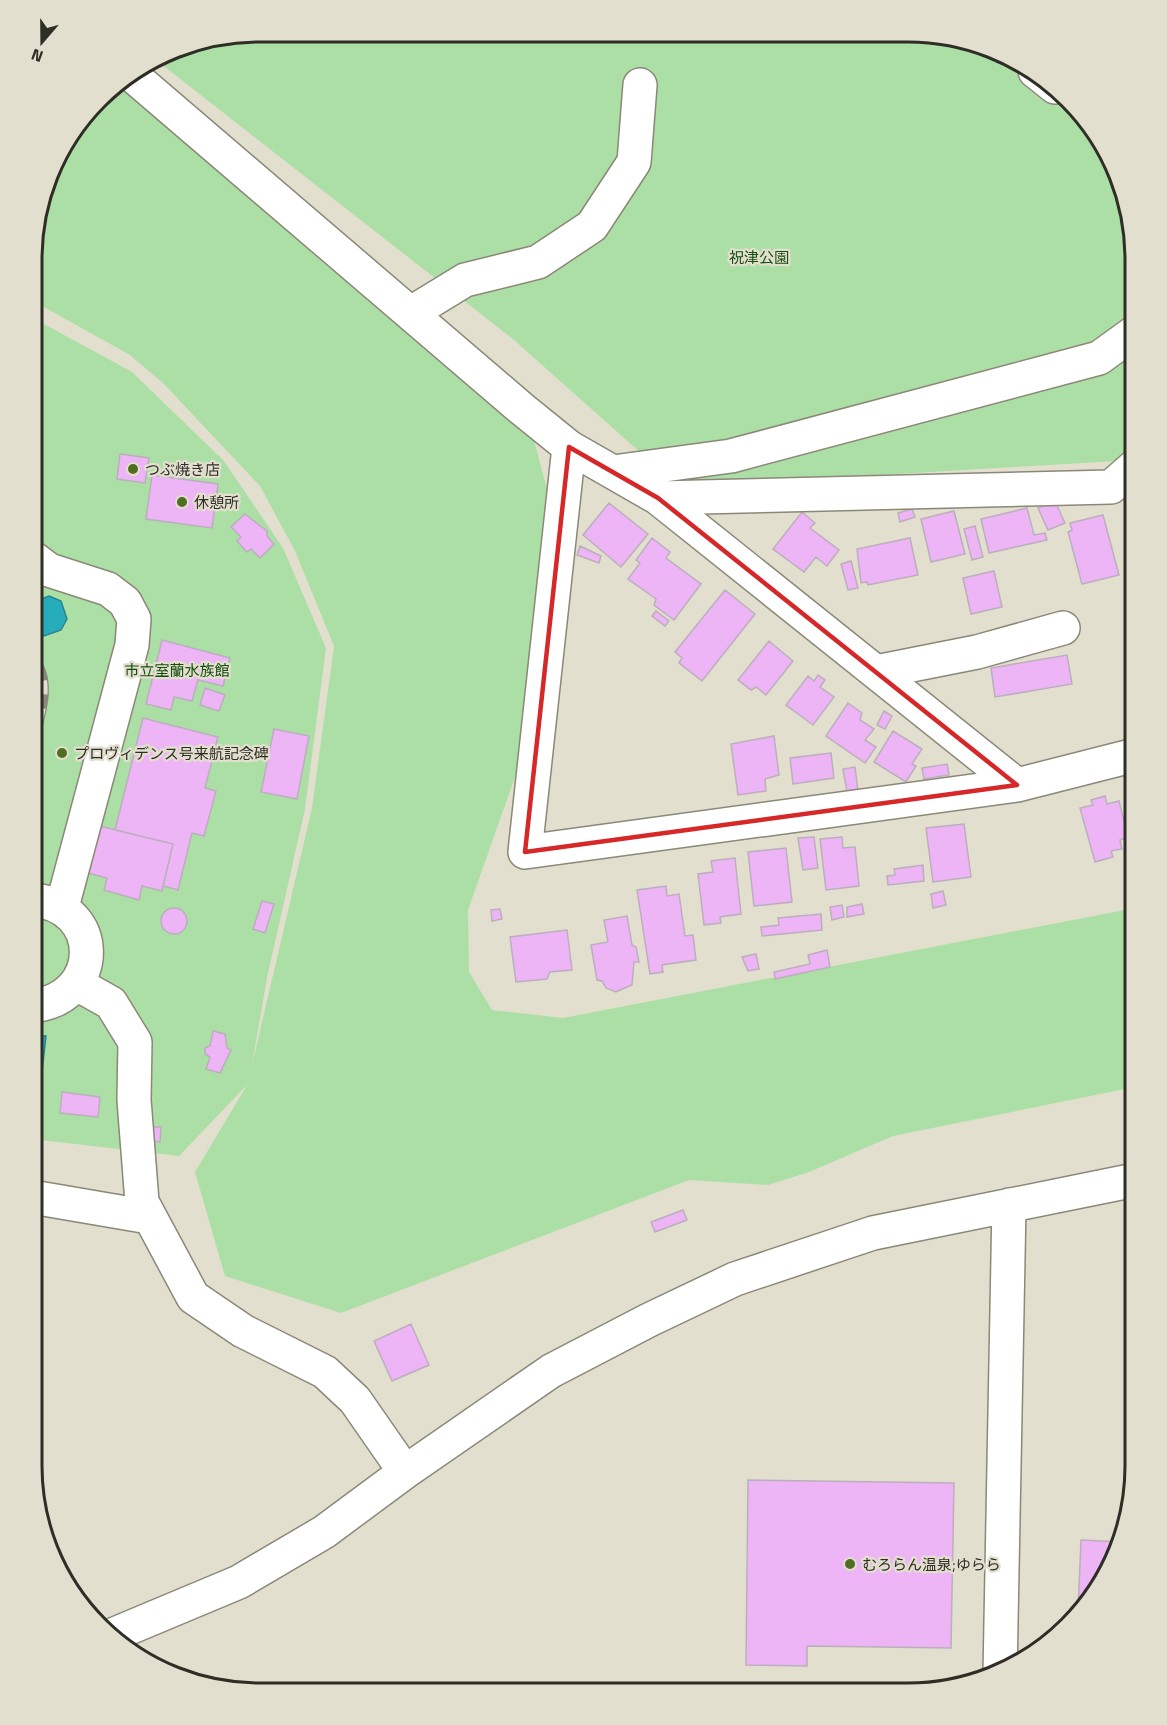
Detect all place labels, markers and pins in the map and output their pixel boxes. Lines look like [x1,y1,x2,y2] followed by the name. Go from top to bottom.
[145,458,220,481] place label: つぶ焼き店
[126,462,140,476] marker: つぶ焼き店
[194,491,239,514] place label: 休憩所
[175,495,189,509] marker: 休憩所
[74,742,269,765] place label: プロヴィデンス号来航記念碑
[55,746,69,760] marker: プロヴィデンス号来航記念碑
[862,1553,1001,1576] place label: むろらん温泉;ゆらら
[843,1557,857,1571] marker: むろらん温泉;ゆらら

